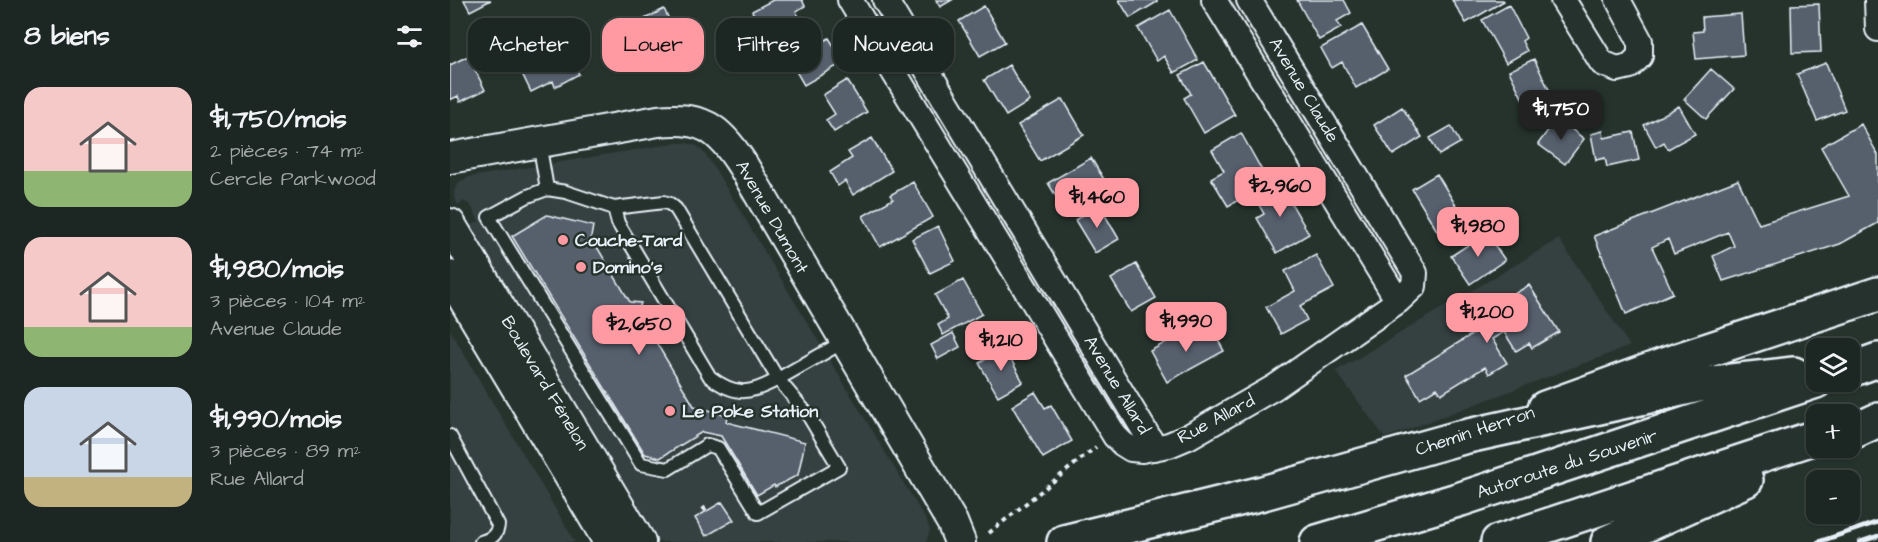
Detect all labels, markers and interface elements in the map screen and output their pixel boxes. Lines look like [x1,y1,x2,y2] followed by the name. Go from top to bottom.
[24,18,110,54] text: 8 biens
[468,18,590,72] chip: Acheter
[602,18,704,72] chip: Louer
[716,18,821,72] chip: Filtres
[833,18,954,72] chip: Nouveau
[393,20,426,53] icon: filters
[1263,33,1345,147] street label: Avenue Claude
[1512,90,1610,141] pin: $1,750
[1533,95,1589,123] text: $1,750
[210,101,347,137] text: $1,750/mois
[72,111,144,183] icon: home
[210,137,364,165] text: 2 pièces · 74 m²
[729,156,815,279] street label: Avenue Dumont
[210,165,376,193] text: Cercle Parkwood
[1231,167,1329,218] pin: $2,960
[1249,172,1311,200] text: $2,960
[1048,178,1146,229] pin: $1,460
[1069,183,1125,211] text: $1,460
[1429,207,1527,258] pin: $1,980
[1451,212,1505,240] text: $1,980
[575,228,683,253] place label: Couche-Tard
[556,233,570,247] marker: Couche-Tard
[210,251,344,287] text: $1,980/mois
[593,255,663,280] place label: Domino's
[574,260,588,274] marker: Domino's
[72,261,144,333] icon: home
[210,287,365,315] text: 3 pièces · 104 m²
[1438,293,1536,344] pin: $1,200
[1460,298,1514,326] text: $1,200
[1137,302,1235,353] pin: $1,990
[590,305,688,356] pin: $2,650
[1160,307,1212,335] text: $1,990
[606,310,672,338] text: $2,650
[495,311,595,455] street label: Boulevard Fénelon
[210,315,342,343] text: Avenue Claude
[952,321,1050,372] pin: $1,210
[979,326,1023,354] text: $1,210
[1078,331,1156,439] street label: Avenue Allard
[1806,338,1860,524] map controls
[1806,338,1860,392] button: layers
[1173,388,1259,450] street label: Rue Allard
[682,399,818,424] place label: Le Poke Station
[1412,400,1538,462] street label: Chemin Herron
[210,401,342,437] text: $1,990/mois
[663,404,677,418] marker: Le Poke Station
[1806,404,1860,458] button: +
[72,411,144,483] icon: home
[1473,423,1661,505] street label: Autoroute du Souvenir
[210,437,361,465] text: 3 pièces · 89 m²
[210,465,304,493] text: Rue Allard
[1806,470,1860,524] button: −

